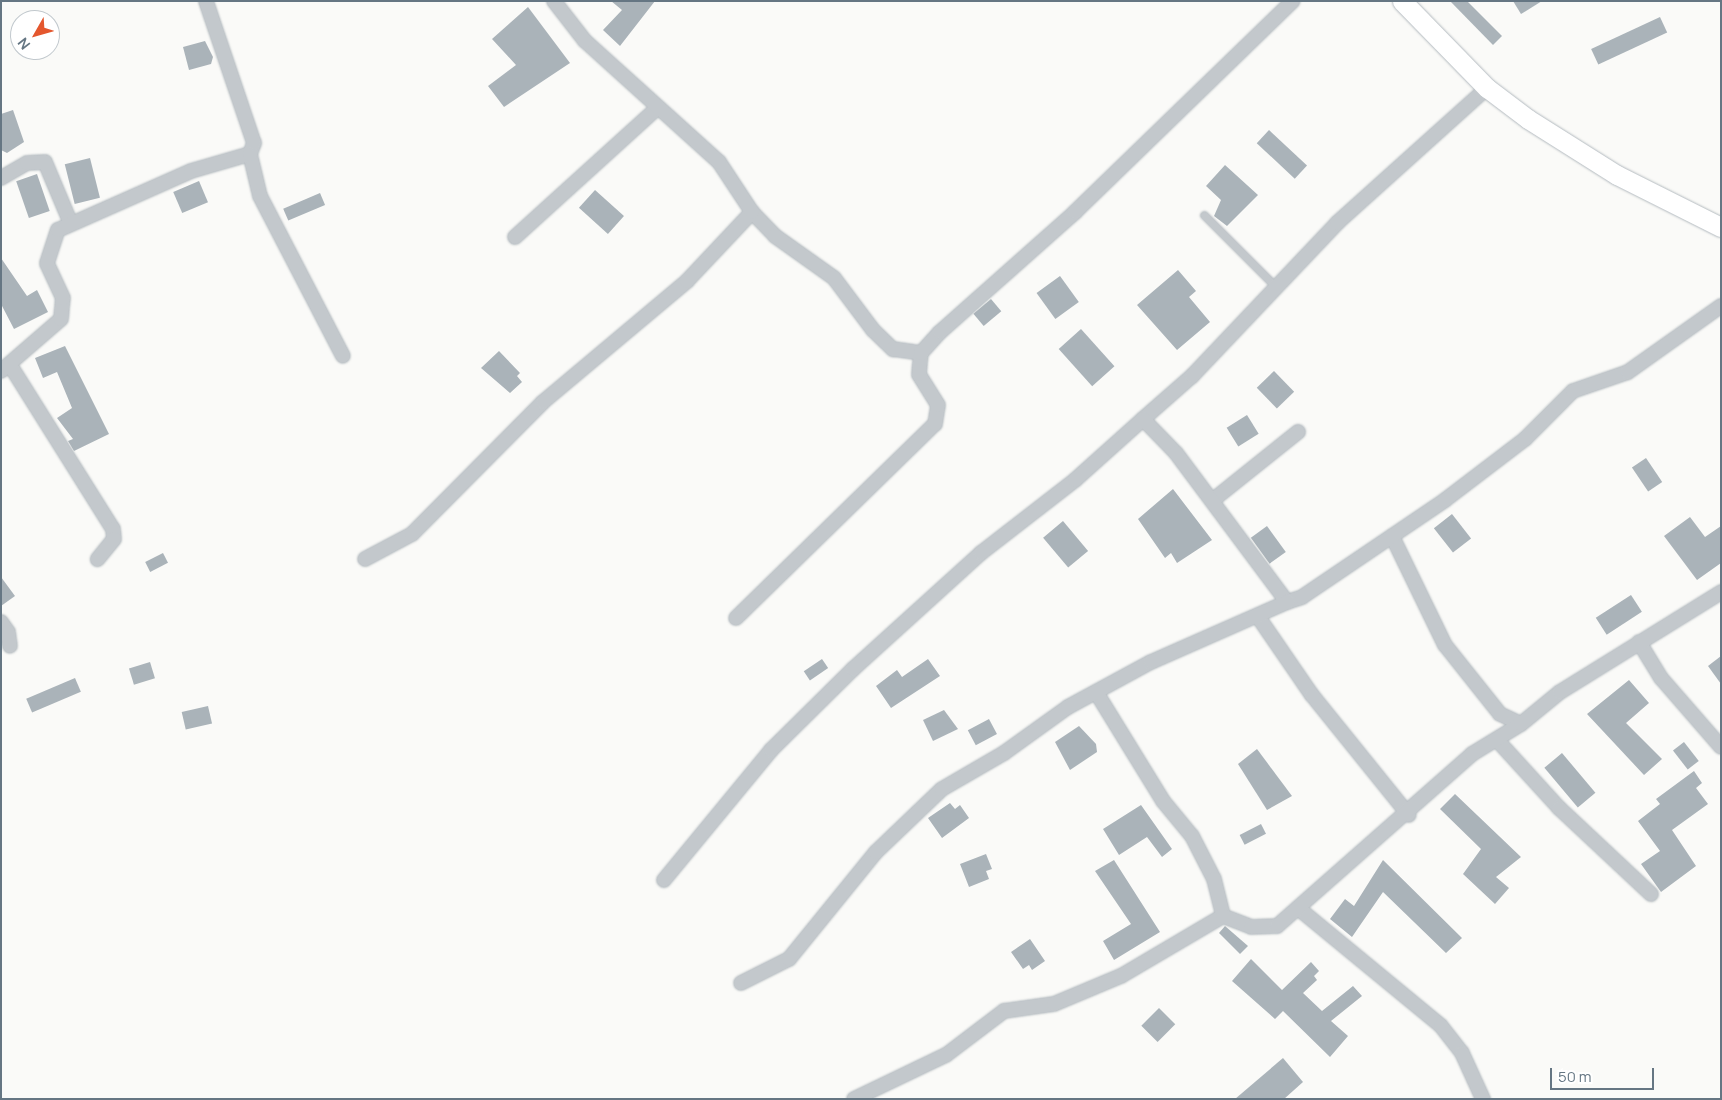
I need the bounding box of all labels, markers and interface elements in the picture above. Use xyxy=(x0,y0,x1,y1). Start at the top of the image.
north arrow xyxy=(10,10,60,60)
text: N xyxy=(13,34,34,54)
scale bar xyxy=(1552,1058,1656,1090)
text: 50 m xyxy=(1558,1066,1592,1087)

